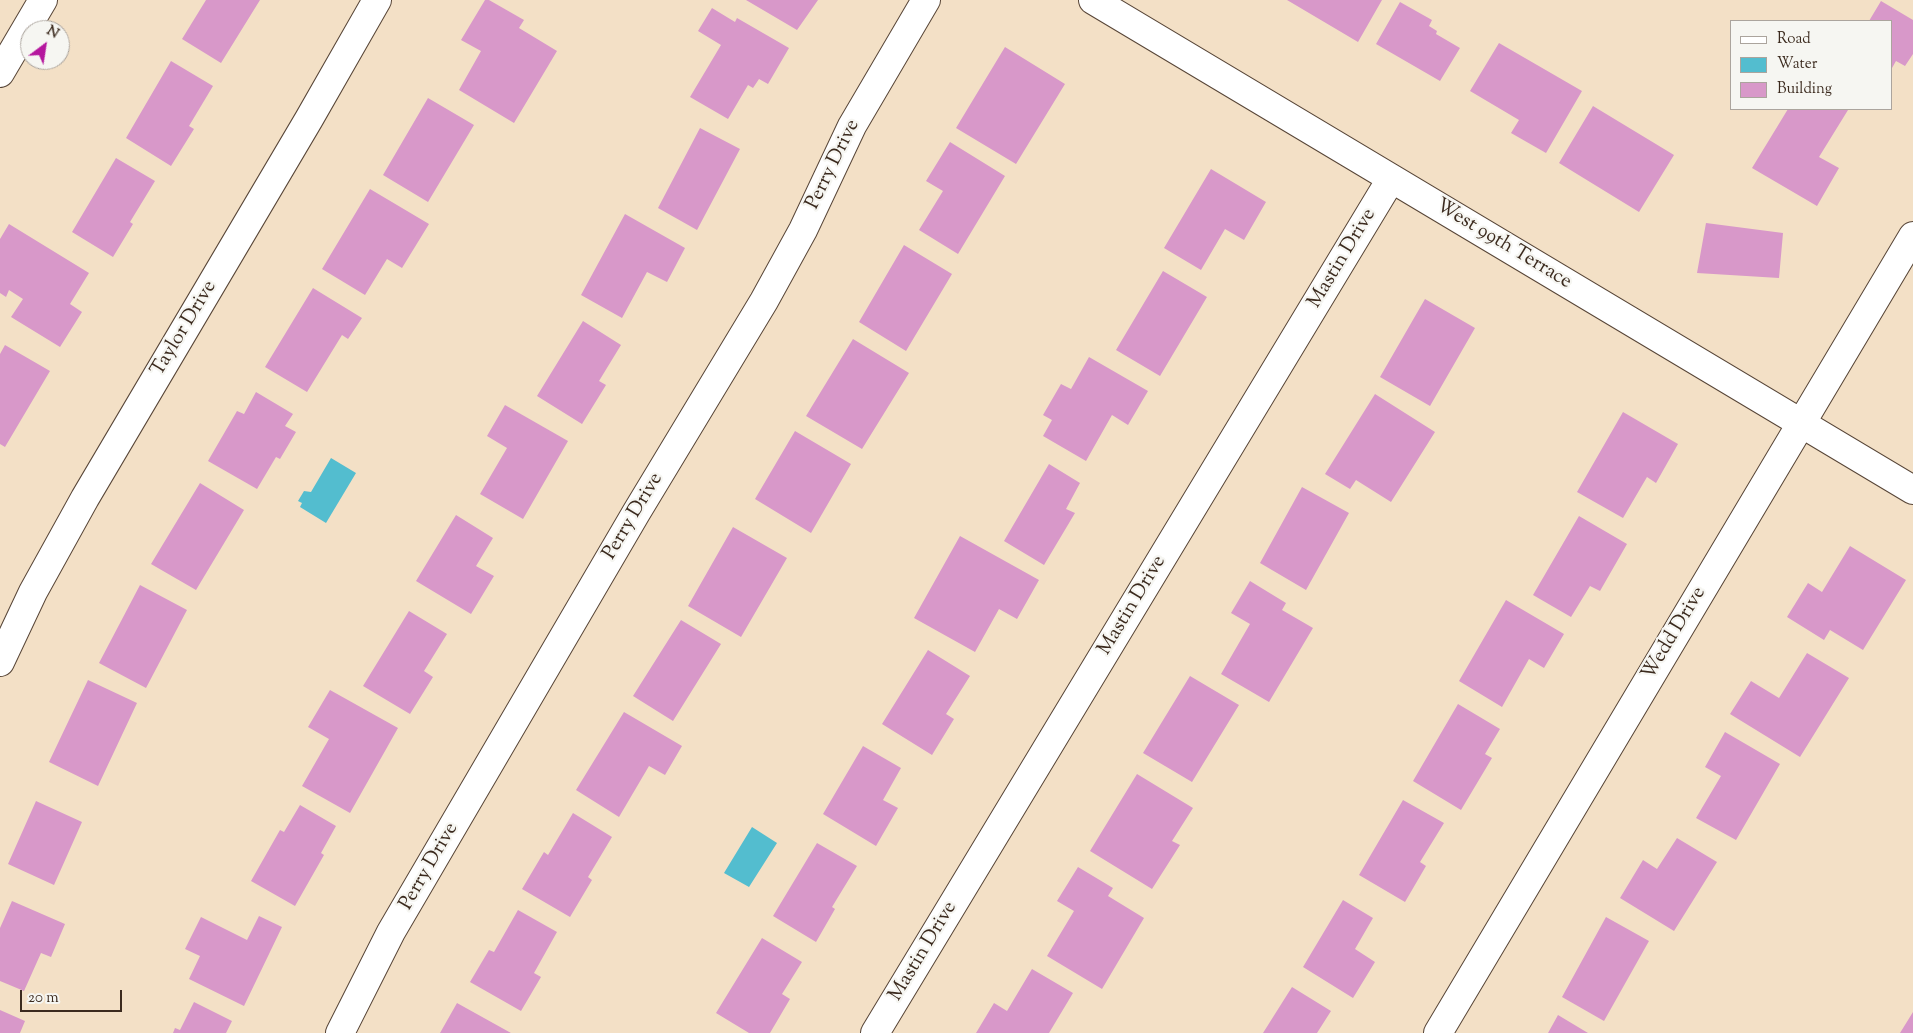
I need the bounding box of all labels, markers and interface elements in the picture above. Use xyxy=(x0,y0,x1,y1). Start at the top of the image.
north arrow xyxy=(20,20,70,70)
legend xyxy=(1730,20,1893,110)
text: N xyxy=(42,22,62,44)
text: Road xyxy=(1777,29,1811,50)
text: Water xyxy=(1777,54,1817,75)
text: Building xyxy=(1777,79,1832,100)
street label: Perry Drive xyxy=(802,116,866,214)
street label: West 99th Terrace xyxy=(1431,195,1575,295)
street label: Mastin Drive xyxy=(1304,205,1382,313)
street label: Taylor Drive xyxy=(147,277,223,381)
street label: Perry Drive xyxy=(599,469,669,565)
street label: Mastin Drive xyxy=(1094,552,1172,660)
street label: Wedd Drive xyxy=(1638,583,1712,685)
street label: Perry Drive xyxy=(395,819,465,915)
street label: Mastin Drive xyxy=(885,898,963,1006)
scale bar xyxy=(22,980,125,1012)
text: 20 m xyxy=(28,988,59,1009)

